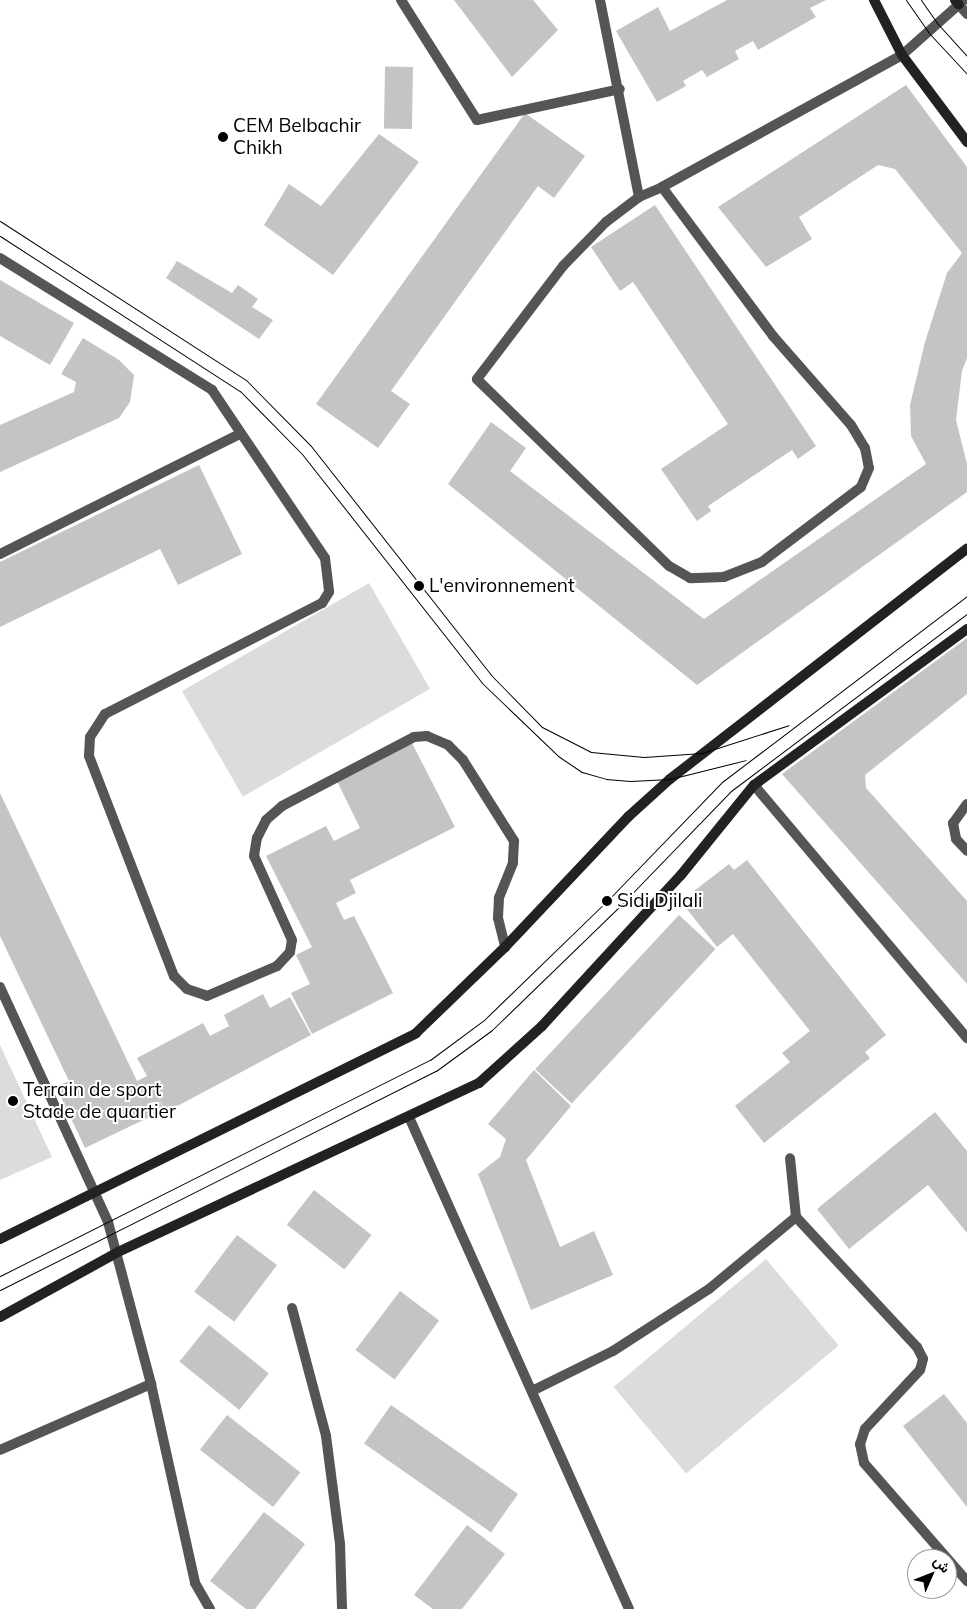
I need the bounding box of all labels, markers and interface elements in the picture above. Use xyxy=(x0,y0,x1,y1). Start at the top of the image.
place label: CEM Belbachir Chikh xyxy=(233,115,361,159)
marker: CEM Belbachir Chikh xyxy=(217,131,229,143)
place label: L'environnement xyxy=(429,575,575,597)
marker: L'environnement xyxy=(413,580,425,592)
place label: Sidi Djilali xyxy=(617,890,702,912)
marker: Sidi Djilali xyxy=(601,895,613,907)
place label: Terrain de sport Stade de quartier xyxy=(23,1079,176,1123)
marker: Terrain de sport Stade de quartier xyxy=(7,1095,19,1107)
north arrow xyxy=(907,1549,957,1599)
text: ش xyxy=(930,1552,954,1577)

